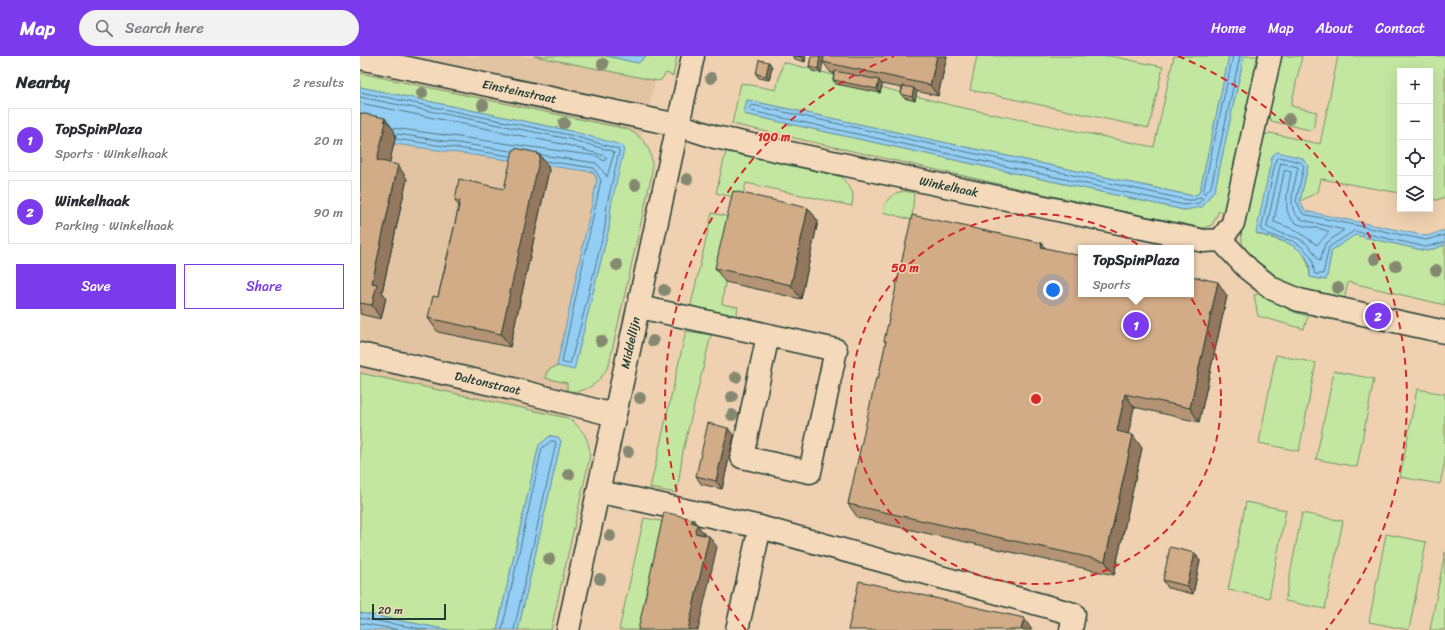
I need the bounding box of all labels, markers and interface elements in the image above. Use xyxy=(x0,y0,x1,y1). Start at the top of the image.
search box xyxy=(79,10,359,46)
text: Map xyxy=(20,12,55,45)
text: Search here xyxy=(125,15,204,41)
text: Home xyxy=(1211,16,1246,41)
text: Map xyxy=(1268,16,1294,41)
text: About xyxy=(1316,16,1353,41)
text: Contact xyxy=(1375,16,1425,41)
icon: search xyxy=(93,17,115,39)
text: Nearby xyxy=(16,67,70,97)
map controls xyxy=(1397,68,1433,212)
button: + xyxy=(1397,68,1433,104)
text: 2 results xyxy=(293,71,344,94)
street label: Einsteinstraat xyxy=(480,73,559,110)
button: − xyxy=(1397,104,1433,140)
text: TopSpinPlaza xyxy=(55,116,142,142)
text: 100 m xyxy=(758,126,791,148)
text: 1 xyxy=(27,129,33,152)
text: 20 m xyxy=(314,129,343,152)
button: locate xyxy=(1397,140,1433,176)
text: Sports · Winkelhaak xyxy=(55,142,168,165)
street label: Winkelhaak xyxy=(917,170,981,204)
button: layers xyxy=(1397,176,1433,212)
text: Winkelhaak xyxy=(55,188,130,214)
text: 2 xyxy=(26,201,34,224)
text: 90 m xyxy=(313,201,343,224)
text: Parking · Winkelhaak xyxy=(55,214,174,237)
popup xyxy=(1078,245,1194,297)
text: TopSpinPlaza xyxy=(1092,247,1180,273)
text: 50 m xyxy=(891,257,919,279)
button: Save xyxy=(16,264,176,309)
button: Share xyxy=(184,264,344,309)
text: Sports xyxy=(1092,273,1131,296)
your location xyxy=(1043,280,1063,300)
pin: 2 xyxy=(1365,301,1391,331)
pin: 1 xyxy=(1123,310,1149,340)
street label: Middellijn xyxy=(614,314,647,371)
street label: Daltonstraat xyxy=(452,365,523,402)
centre of rings xyxy=(1029,392,1043,406)
text: 20 m xyxy=(378,601,403,620)
scale bar xyxy=(372,602,446,621)

